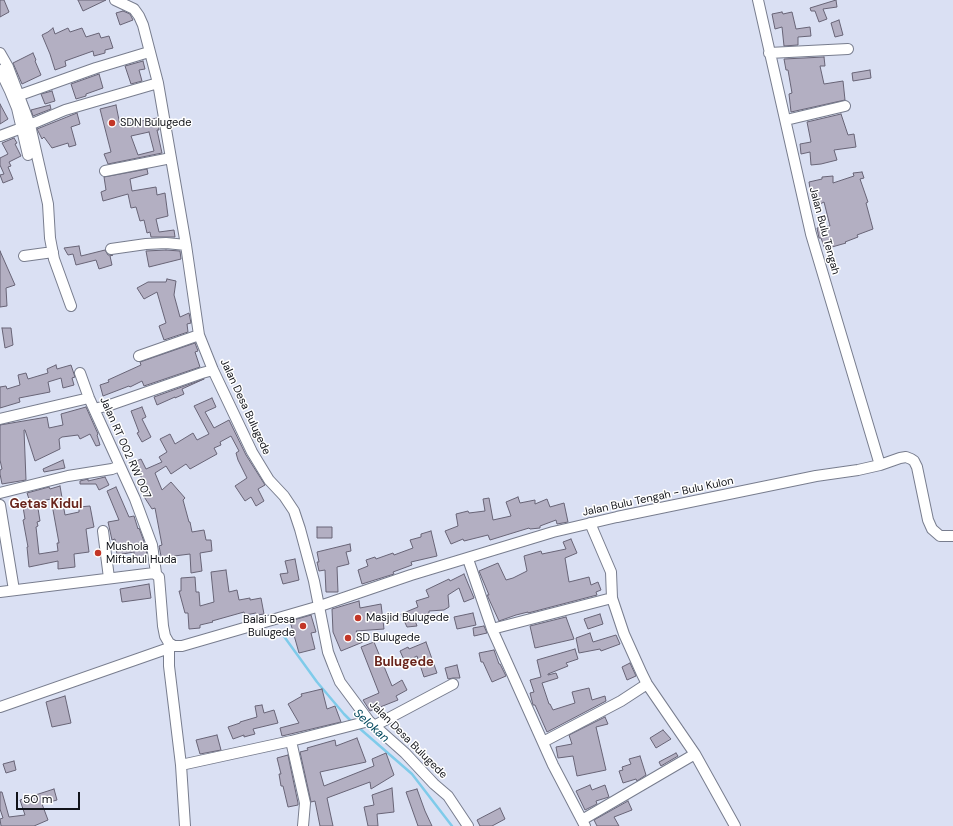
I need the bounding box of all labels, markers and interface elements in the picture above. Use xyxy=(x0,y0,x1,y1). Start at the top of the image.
place label: SDN Bulugede xyxy=(120,116,191,130)
marker: SDN Bulugede xyxy=(107,118,117,128)
street label: Jalan Bulu Tengah xyxy=(806,186,842,276)
street label: Jalan Desa Bulugede xyxy=(217,357,273,457)
street label: Jalan RT 002 RW 007 xyxy=(97,395,153,501)
street label: Jalan Bulu Tengah - Bulu Kulon xyxy=(581,475,735,519)
district label: Getas Kidul xyxy=(9,497,83,513)
place label: Mushola Miftahul Huda xyxy=(106,540,177,566)
marker: Mushola Miftahul Huda xyxy=(93,548,103,558)
place label: Masjid Bulugede xyxy=(366,611,449,625)
place label: Balai Desa Bulugede xyxy=(243,613,295,639)
marker: Masjid Bulugede xyxy=(353,613,363,623)
marker: Balai Desa Bulugede xyxy=(298,621,308,631)
place label: SD Bulugede xyxy=(356,631,420,645)
marker: SD Bulugede xyxy=(343,633,353,643)
district label: Bulugede xyxy=(374,655,434,671)
street label: Jalan Desa Bulugede xyxy=(366,698,450,782)
water label: Selokan xyxy=(350,706,392,746)
scale bar xyxy=(18,784,82,810)
text: 50 m xyxy=(23,791,52,807)

